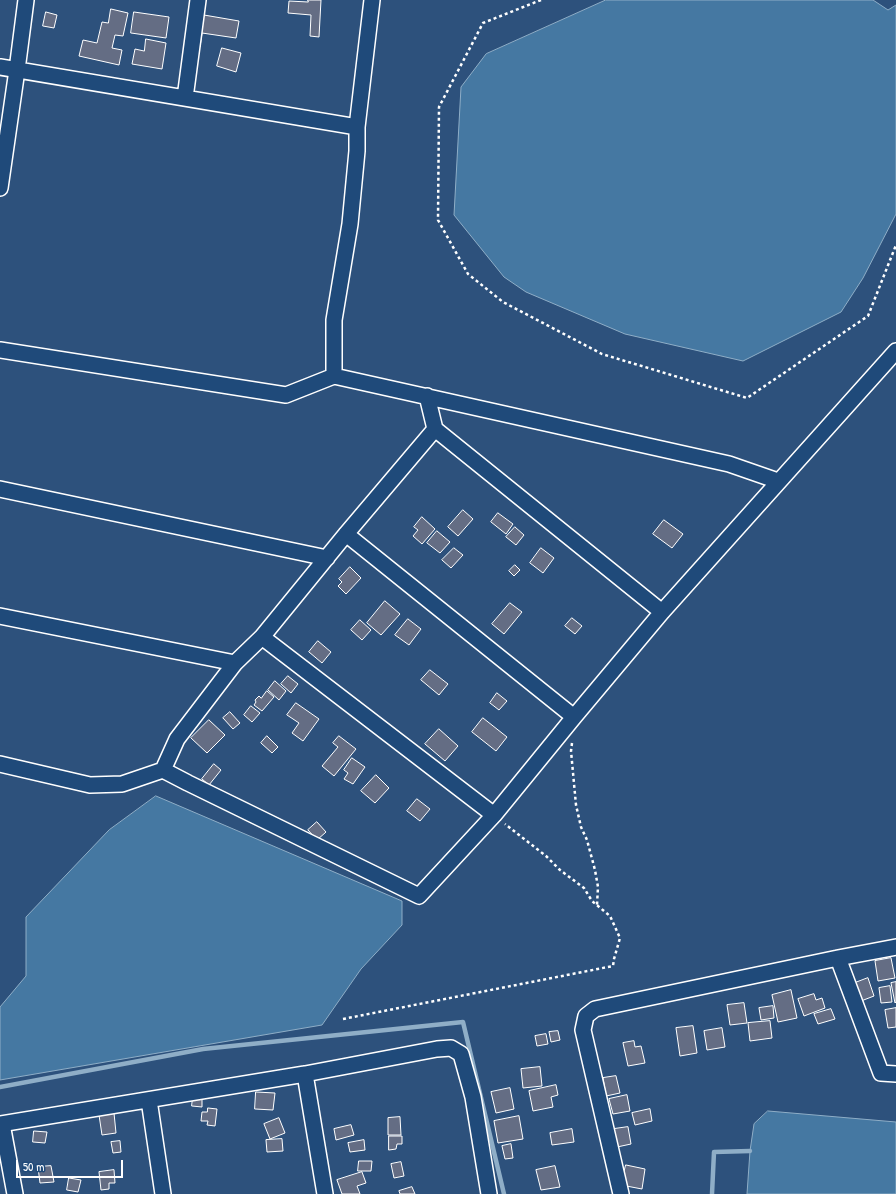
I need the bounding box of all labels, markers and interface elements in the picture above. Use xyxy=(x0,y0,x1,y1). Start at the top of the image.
scale bar xyxy=(18,1152,125,1178)
text: 50 m xyxy=(23,1158,44,1175)

